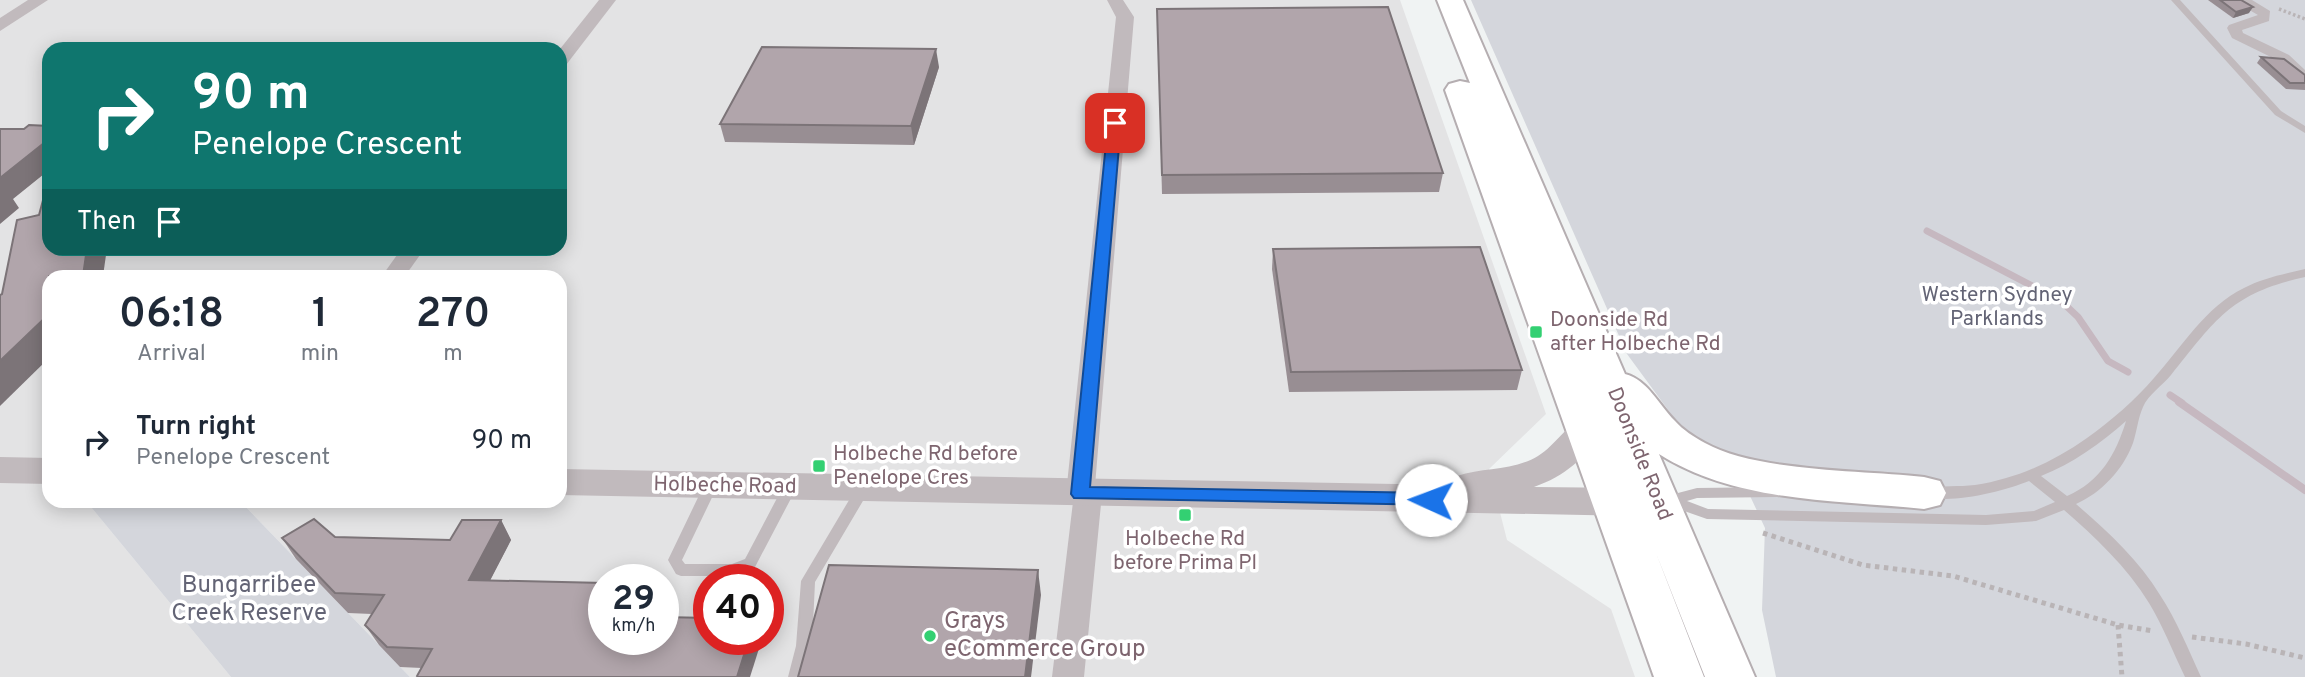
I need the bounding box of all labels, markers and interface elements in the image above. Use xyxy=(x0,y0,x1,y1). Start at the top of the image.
text: 90 m xyxy=(192,65,310,127)
icon: right xyxy=(77,70,168,161)
pin xyxy=(1085,93,1145,153)
icon: arrive xyxy=(1096,104,1134,142)
text: Penelope Crescent xyxy=(192,126,462,166)
icon: arrive xyxy=(150,203,188,241)
text: Then xyxy=(77,206,136,239)
park label: Western Sydney Parklands xyxy=(1921,282,2073,333)
text: 06:18 xyxy=(119,289,224,342)
text: 1 xyxy=(312,289,328,342)
text: 270 xyxy=(416,289,490,342)
place label: Doonside Rd after Holbeche Rd xyxy=(1550,307,1720,358)
marker: Doonside Rd after Holbeche Rd xyxy=(1528,324,1544,340)
text: Arrival xyxy=(137,340,206,369)
text: min xyxy=(301,340,339,369)
text: m xyxy=(443,340,463,369)
street label: Doonside Road xyxy=(1600,383,1678,525)
text: Turn right xyxy=(136,411,256,444)
icon: right xyxy=(77,423,115,461)
text: 90 m xyxy=(472,425,532,458)
place label: Holbeche Rd before Penelope Cres xyxy=(833,441,1018,492)
text: Penelope Crescent xyxy=(136,444,330,473)
marker: Holbeche Rd before Penelope Cres xyxy=(811,458,827,474)
position arrow xyxy=(1394,463,1468,537)
street label: Holbeche Road xyxy=(653,471,797,501)
marker: Holbeche Rd before Prima Pl xyxy=(1177,507,1193,523)
place label: Holbeche Rd before Prima Pl xyxy=(1113,526,1257,577)
speed limit sign: 40 xyxy=(693,564,784,655)
park label: Bungarribee Creek Reserve xyxy=(171,571,327,629)
text: 29 xyxy=(612,578,655,622)
place label: Grays eCommerce Group xyxy=(944,607,1145,665)
text: km/h xyxy=(612,615,655,638)
marker: Grays eCommerce Group xyxy=(922,628,938,644)

